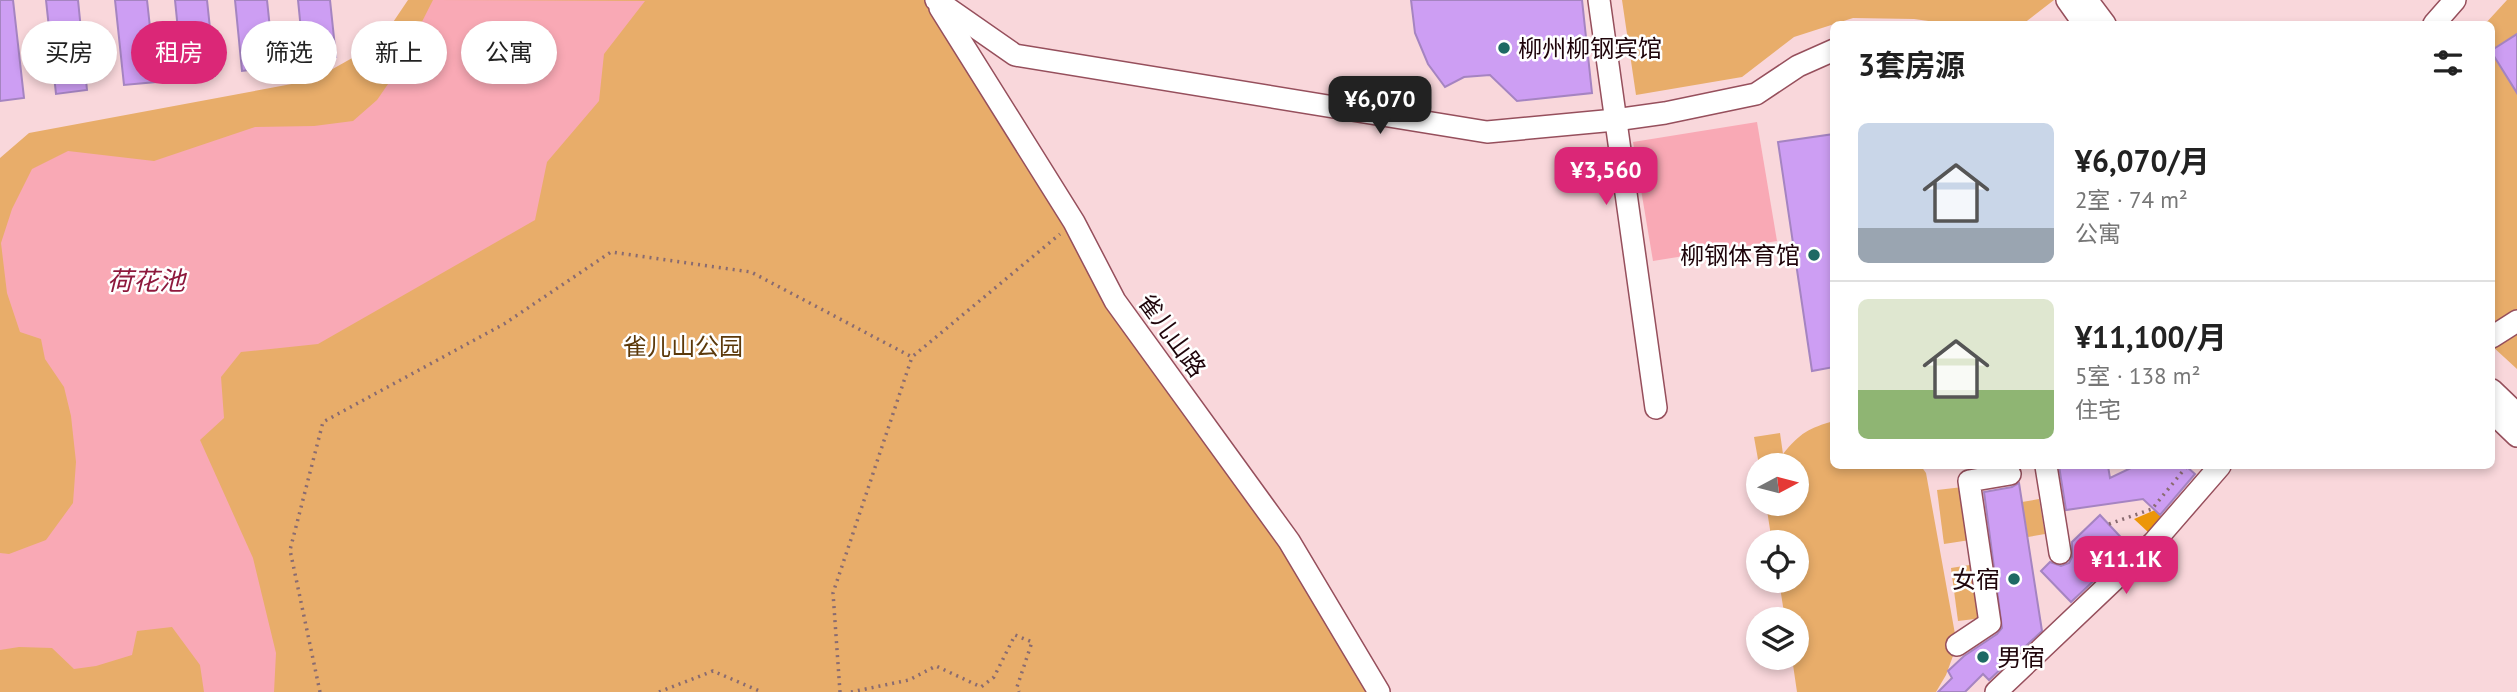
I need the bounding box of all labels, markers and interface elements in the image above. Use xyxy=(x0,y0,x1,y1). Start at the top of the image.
chip: 买房 xyxy=(21,21,117,84)
chip: 租房 xyxy=(131,21,227,84)
chip: 筛选 xyxy=(241,21,337,84)
chip: 新上 xyxy=(351,21,447,84)
chip: 公寓 xyxy=(461,21,557,84)
place label: 柳州柳钢宾馆 xyxy=(1518,33,1662,64)
marker: 柳州柳钢宾馆 xyxy=(1496,40,1512,56)
icon: filters xyxy=(2429,44,2467,82)
text: 3套房源 xyxy=(1858,45,1965,84)
pin: ¥6,070 xyxy=(1323,76,1437,136)
text: ¥6,070 xyxy=(1344,84,1416,113)
text: ¥6,070/月 xyxy=(2075,141,2210,180)
pin: ¥3,560 xyxy=(1549,148,1663,207)
icon: home xyxy=(1914,151,1998,235)
text: ¥3,560 xyxy=(1570,155,1642,184)
text: 2室 · 74 m² xyxy=(2075,185,2188,214)
text: 公寓 xyxy=(2075,219,2121,248)
place label: 柳钢体育馆 xyxy=(1680,240,1800,271)
marker: 柳钢体育馆 xyxy=(1806,247,1822,263)
water label: 荷花池 xyxy=(107,264,188,297)
street label: 雀儿山路 xyxy=(1131,287,1213,383)
text: ¥11,100/月 xyxy=(2075,317,2227,356)
icon: home xyxy=(1914,327,1998,411)
park label: 雀儿山公园 xyxy=(623,331,743,362)
text: 5室 · 138 m² xyxy=(2075,361,2200,390)
text: 住宅 xyxy=(2075,395,2121,424)
north arrow xyxy=(1746,453,1810,516)
map controls xyxy=(1746,453,1809,670)
button: locate xyxy=(1746,530,1809,593)
pin: ¥11.1K xyxy=(2069,536,2183,596)
text: ¥11.1K xyxy=(2090,544,2162,573)
place label: 女宿 xyxy=(1952,564,2000,595)
marker: 女宿 xyxy=(2006,571,2022,587)
button: layers xyxy=(1746,607,1809,670)
place label: 男宿 xyxy=(1997,642,2045,673)
marker: 男宿 xyxy=(1975,649,1991,665)

